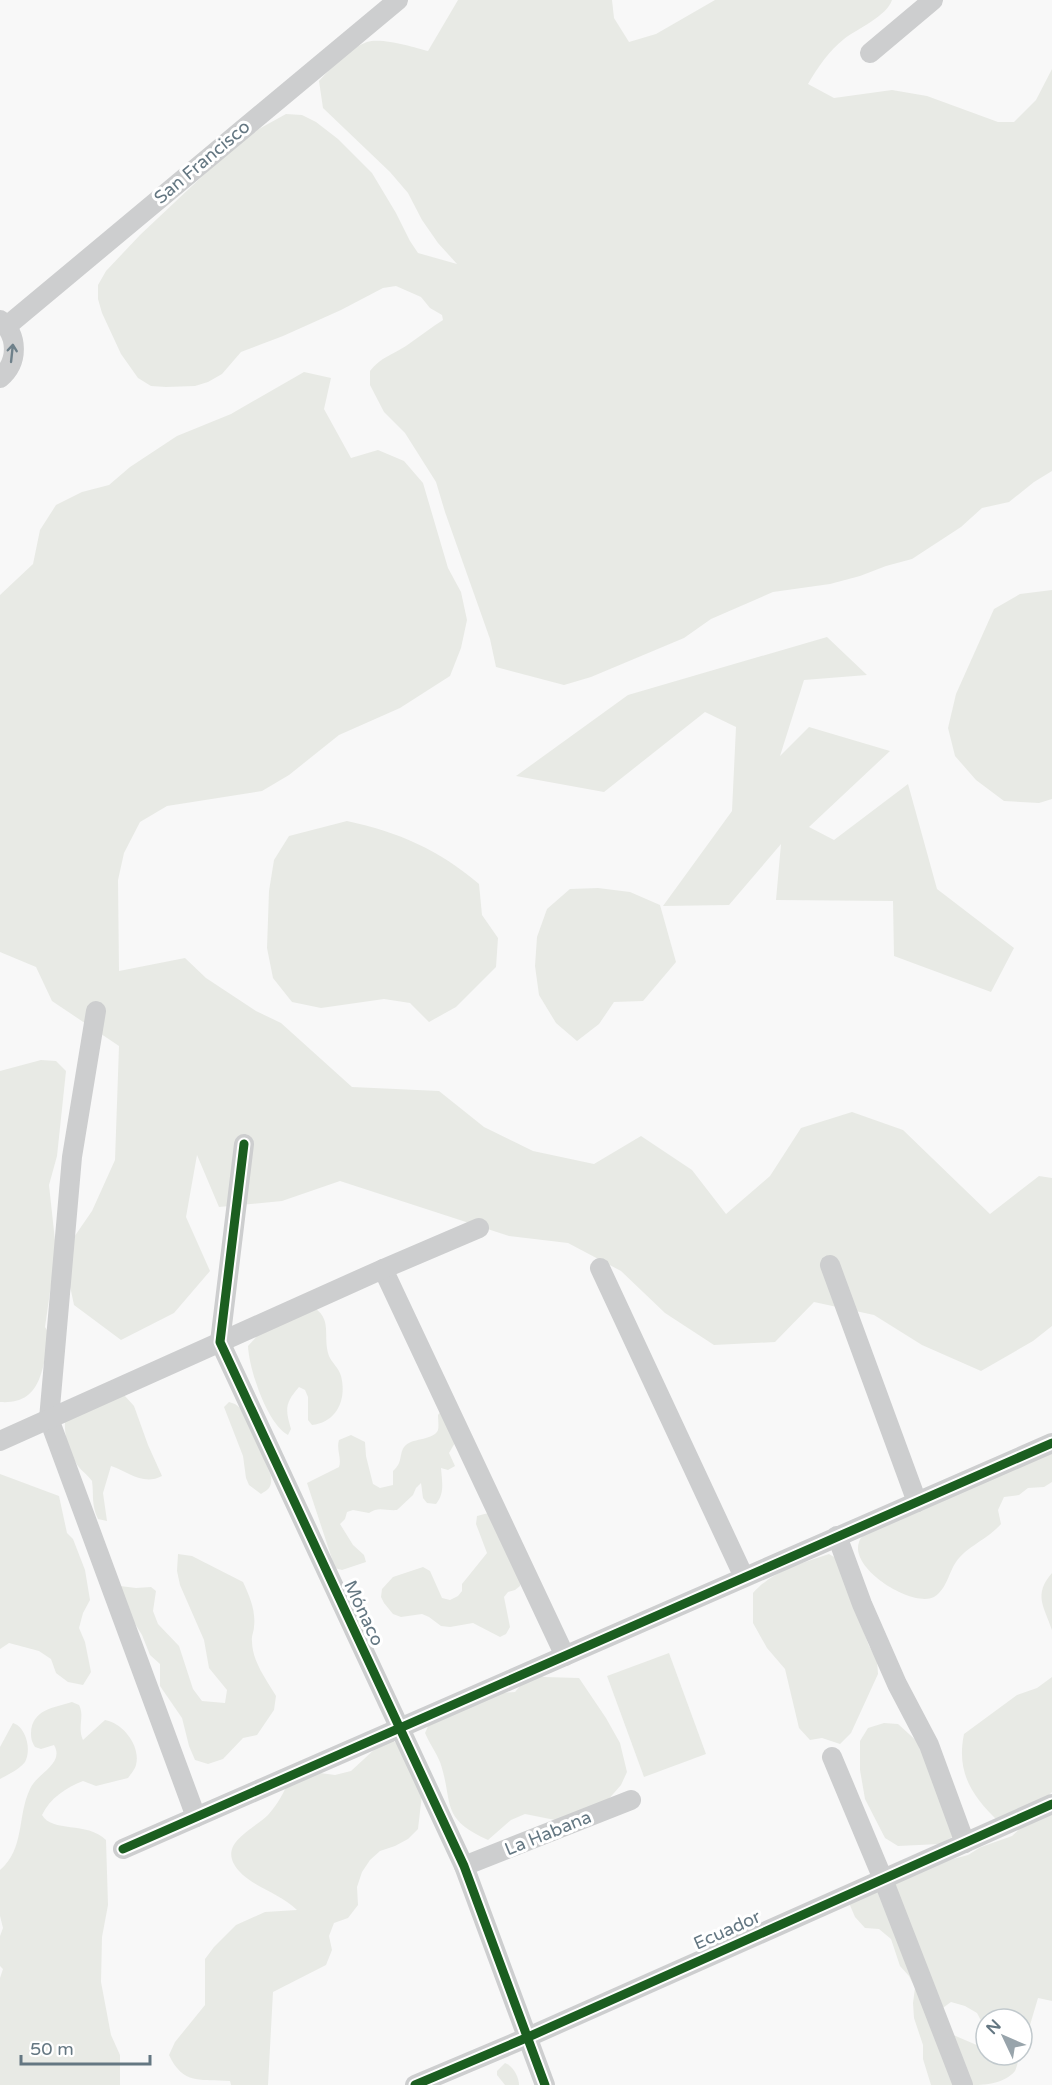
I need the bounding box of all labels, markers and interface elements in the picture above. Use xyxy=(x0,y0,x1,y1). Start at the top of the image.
street label: San Francisco xyxy=(150,115,254,209)
one-way arrow xyxy=(7,344,18,363)
street label: Mónaco xyxy=(339,1577,389,1649)
street label: La Habana xyxy=(501,1806,595,1860)
street label: Ecuador xyxy=(690,1905,764,1955)
north arrow xyxy=(974,2007,1034,2067)
text: N xyxy=(982,2016,1006,2039)
scale bar xyxy=(21,2028,150,2066)
text: 50 m xyxy=(30,2038,74,2060)

